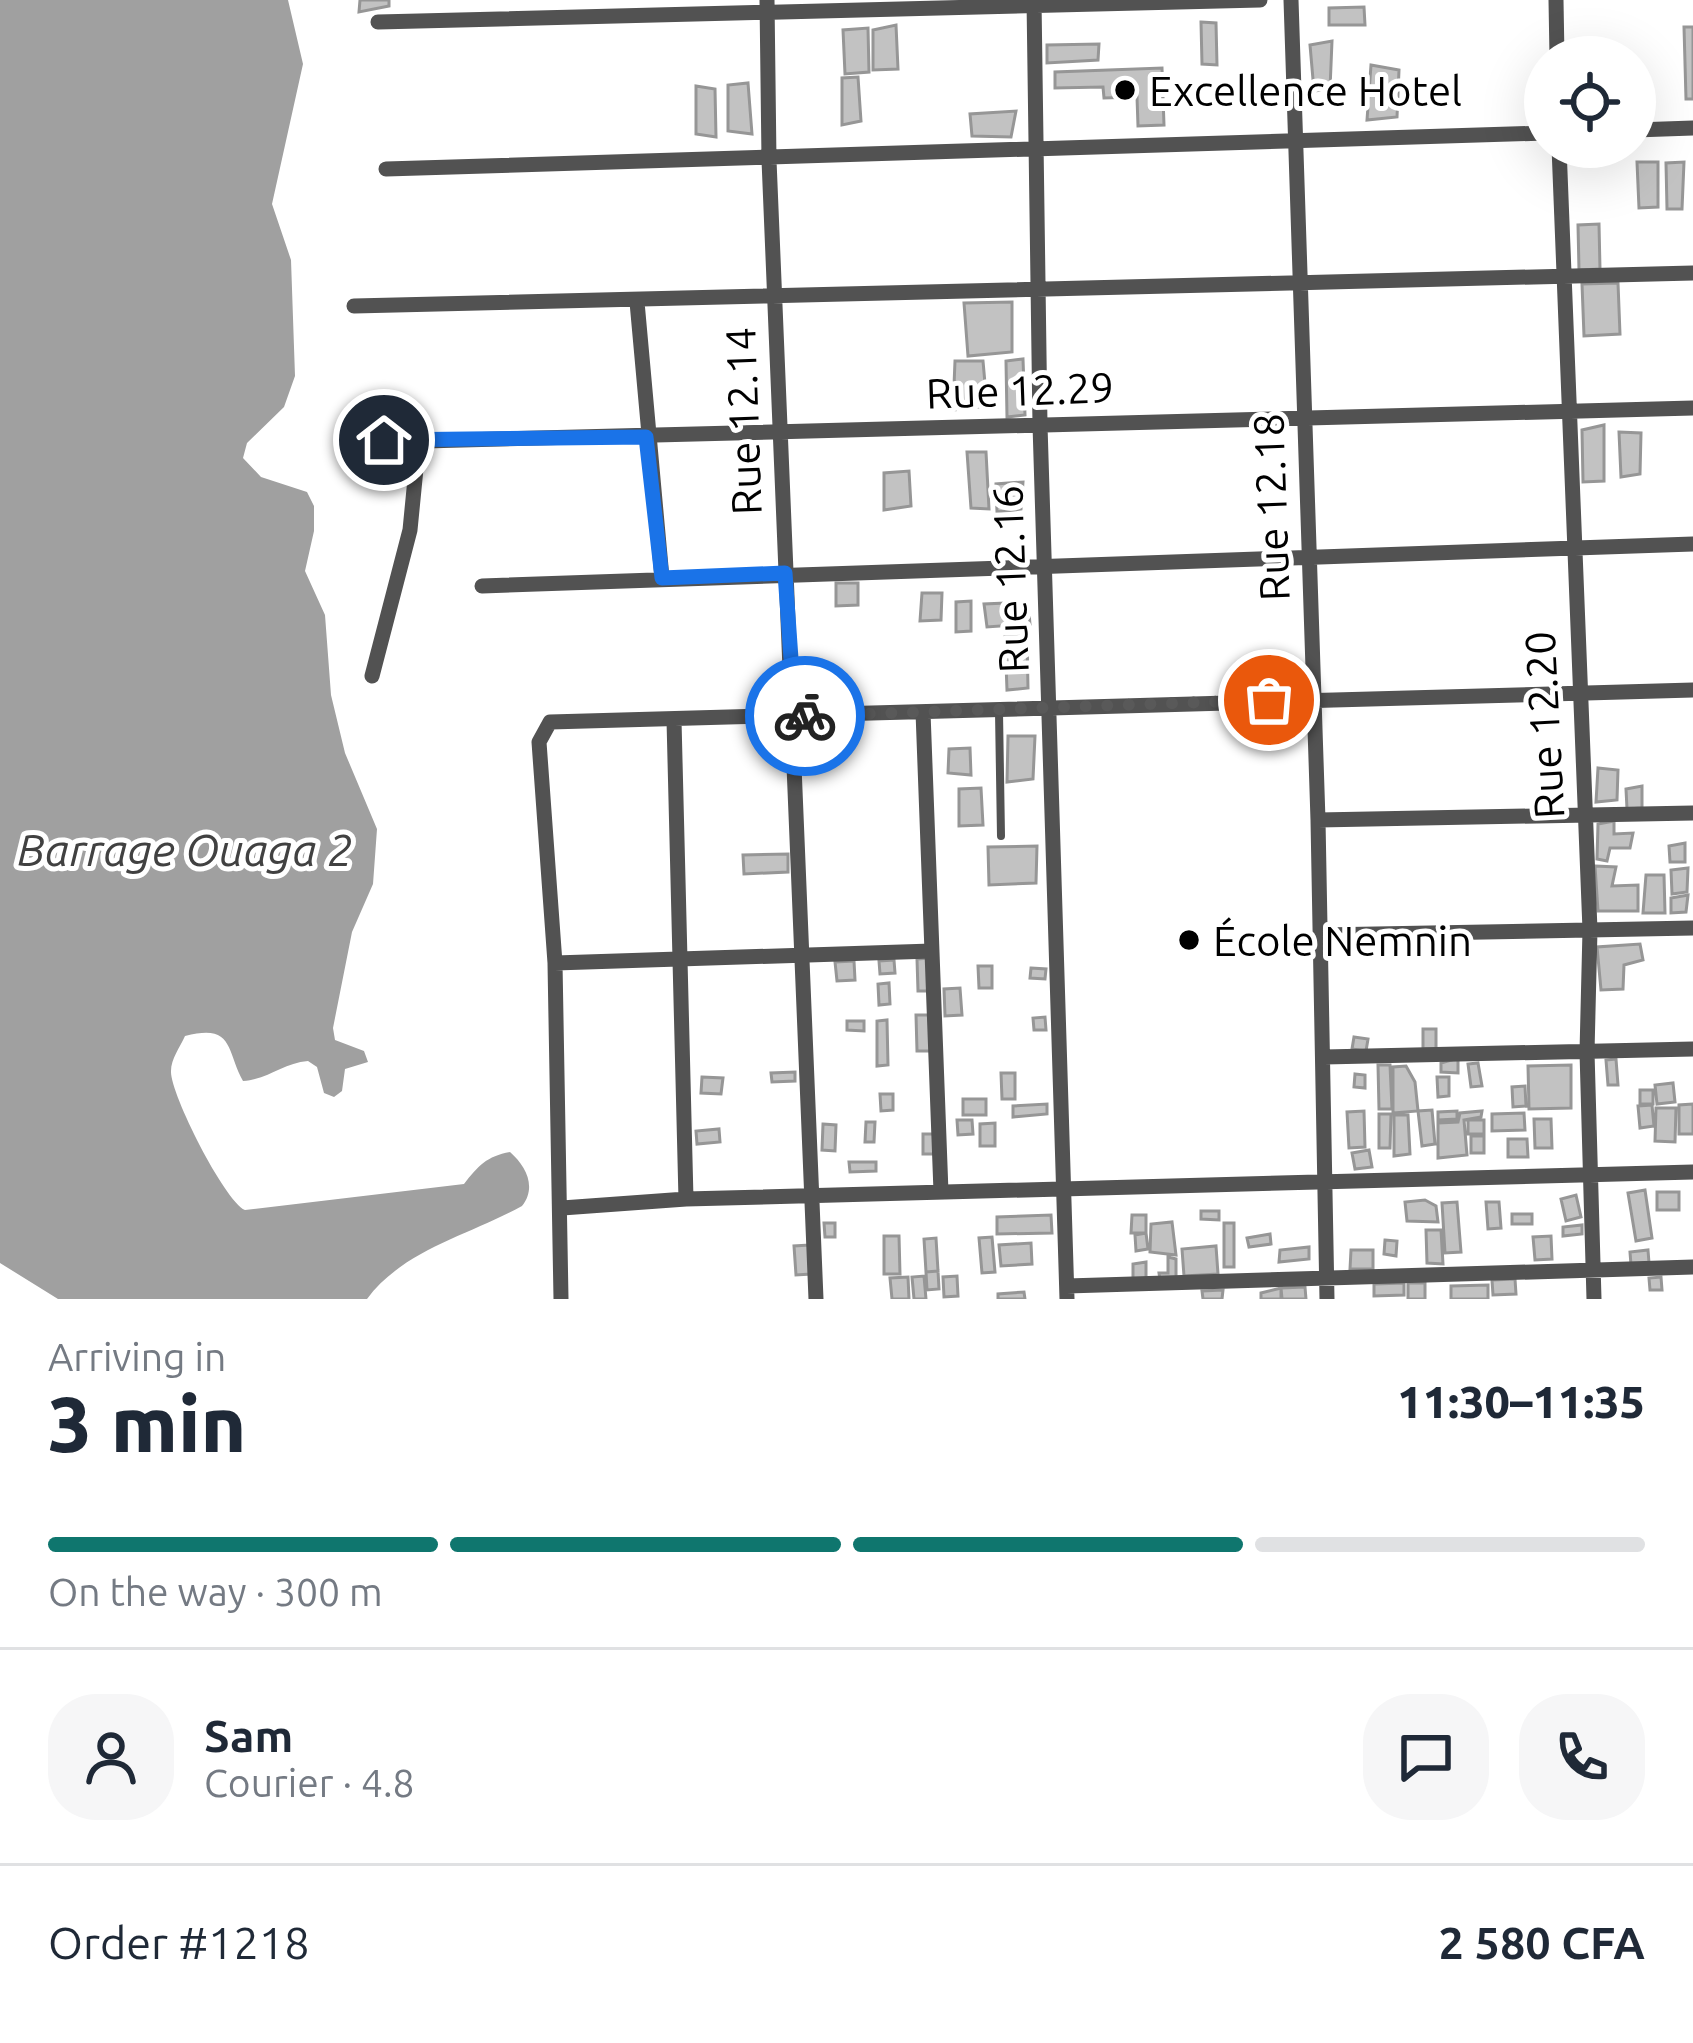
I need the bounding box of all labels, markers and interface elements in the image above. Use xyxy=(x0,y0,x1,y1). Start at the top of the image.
map controls xyxy=(1524,36,1656,168)
button: locate xyxy=(1524,36,1656,168)
place label: Excellence Hotel xyxy=(1149,67,1462,114)
marker: Excellence Hotel xyxy=(1112,77,1138,103)
street label: Rue 12.14 xyxy=(716,326,770,516)
street label: Rue 12.29 xyxy=(925,363,1115,417)
pin xyxy=(333,389,435,491)
icon: home xyxy=(351,407,417,473)
street label: Rue 12.18 xyxy=(1244,412,1298,602)
street label: Rue 12.16 xyxy=(983,484,1037,674)
street label: Rue 12.20 xyxy=(1516,630,1572,820)
pin xyxy=(1218,649,1320,751)
courier xyxy=(745,656,865,776)
icon: bag xyxy=(1236,667,1302,733)
icon: bike xyxy=(772,683,838,749)
water label: Barrage Ouaga 2 xyxy=(17,824,353,875)
place label: École Nemnin xyxy=(1213,917,1472,964)
marker: École Nemnin xyxy=(1176,927,1202,953)
text: Arriving in xyxy=(48,1335,226,1378)
text: 11:30–11:35 xyxy=(1397,1376,1645,1427)
text: 3 min xyxy=(48,1379,246,1467)
text: On the way · 300 m xyxy=(48,1570,383,1613)
button: person xyxy=(48,1694,174,1820)
button: chat xyxy=(1363,1694,1489,1820)
button: phone xyxy=(1519,1694,1645,1820)
text: Sam xyxy=(204,1710,293,1761)
text: Courier · 4.8 xyxy=(204,1761,415,1804)
text: Order #1218 xyxy=(48,1917,310,1968)
text: 2 580 CFA xyxy=(1438,1917,1645,1968)

